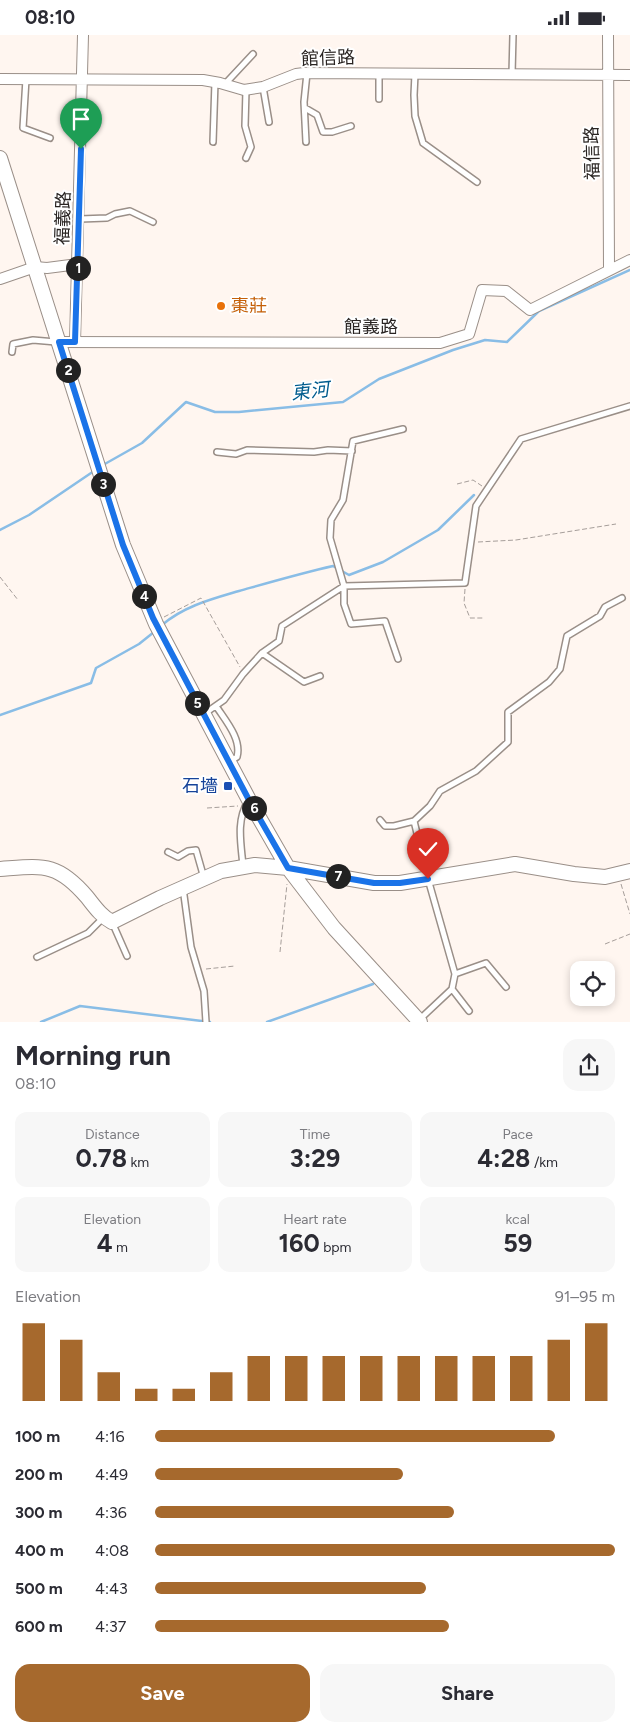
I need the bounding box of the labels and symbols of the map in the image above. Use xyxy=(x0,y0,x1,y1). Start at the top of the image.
street label: 館信路 xyxy=(301,46,355,70)
pin xyxy=(60,98,102,149)
street label: 福信路 xyxy=(581,126,603,180)
street label: 福義路 xyxy=(51,191,75,245)
pin: 1 xyxy=(66,255,90,281)
place label: 棗莊 xyxy=(231,295,267,317)
marker: 棗莊 xyxy=(215,300,227,312)
street label: 館義路 xyxy=(344,316,398,338)
pin: 2 xyxy=(56,357,80,383)
water label: 東河 xyxy=(290,377,334,404)
pin: 3 xyxy=(90,471,116,497)
pin: 4 xyxy=(132,583,156,609)
pin: 5 xyxy=(184,691,210,715)
place label: 石墻 xyxy=(182,775,218,797)
marker: 石墻 xyxy=(222,780,234,792)
pin: 6 xyxy=(242,795,266,821)
pin xyxy=(407,828,449,879)
pin: 7 xyxy=(326,863,350,889)

